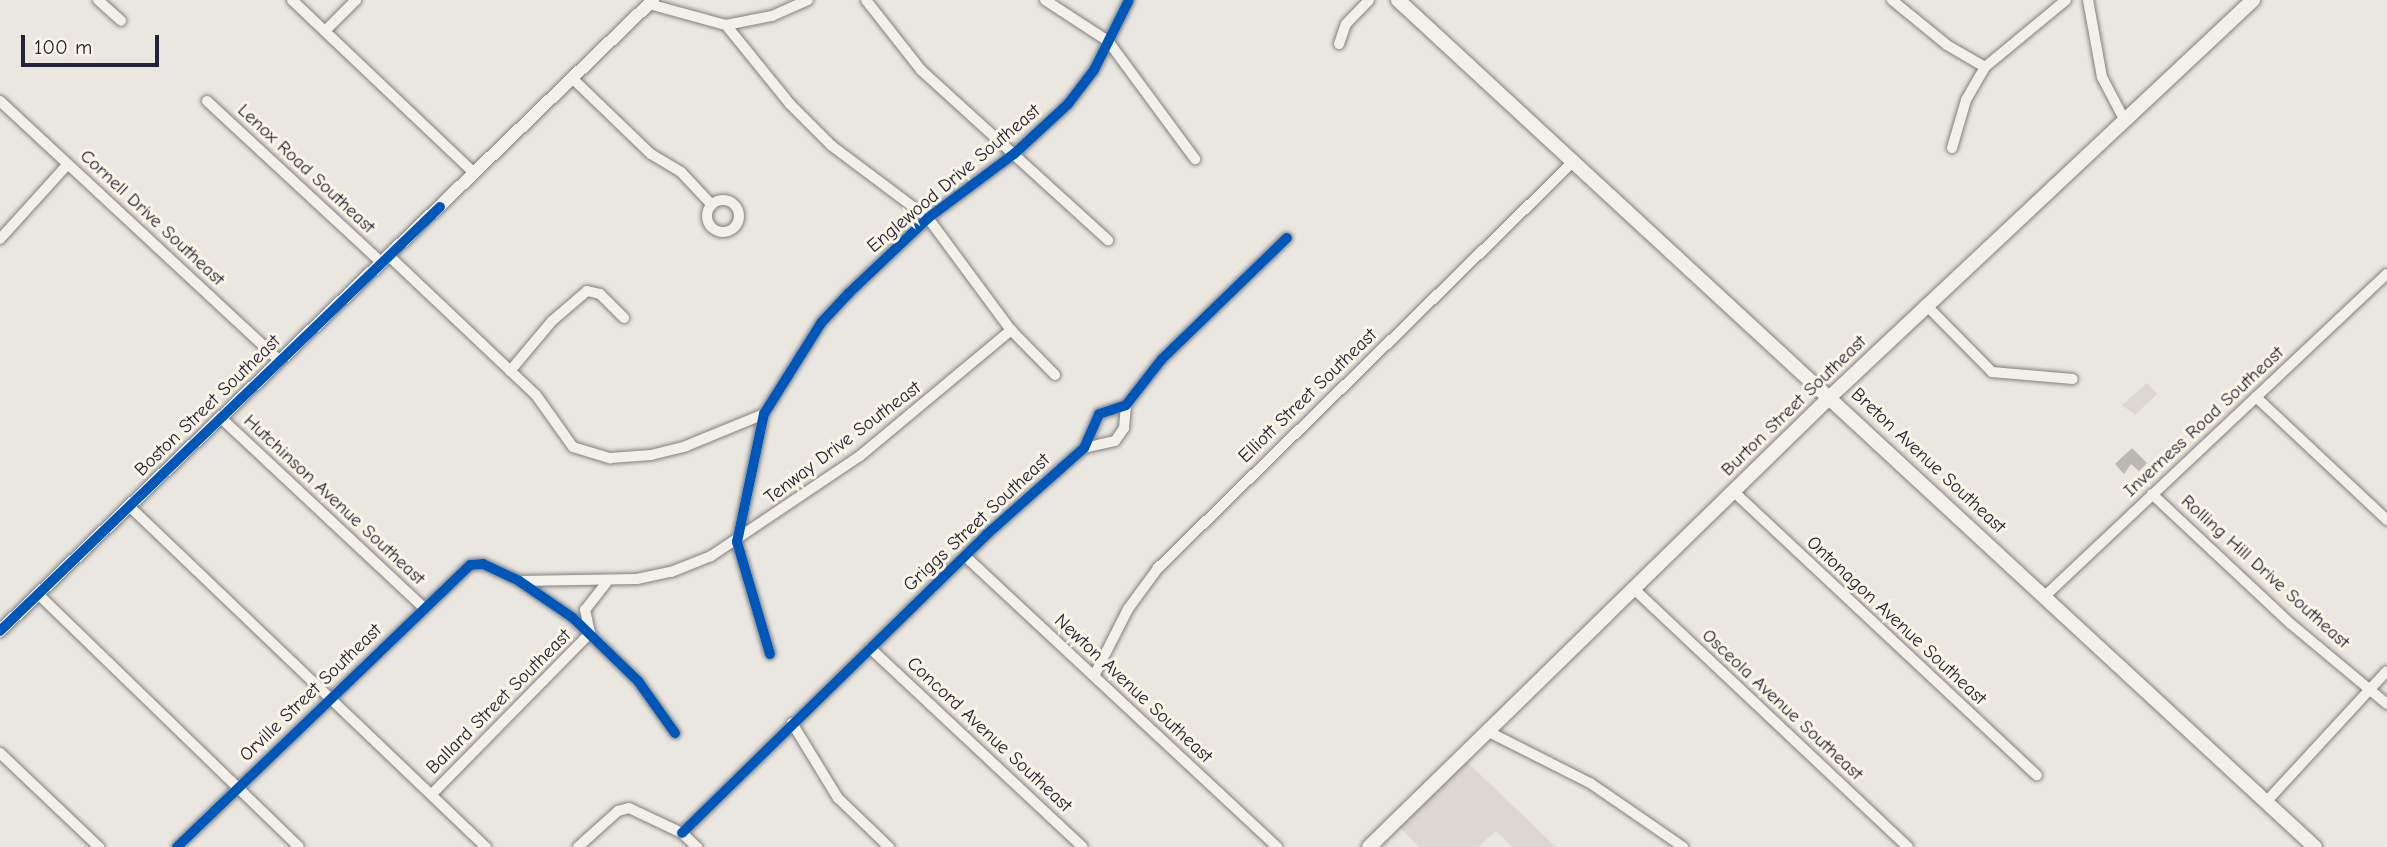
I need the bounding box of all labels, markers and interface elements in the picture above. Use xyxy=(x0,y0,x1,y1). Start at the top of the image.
scale bar xyxy=(24,21,163,65)
text: 100 m xyxy=(34,35,92,59)
street label: Lenox Road Southeast xyxy=(232,99,380,239)
street label: Englewood Drive Southeast xyxy=(863,100,1045,258)
street label: Cornell Drive Southeast xyxy=(75,145,229,291)
street label: Elliott Street Southeast xyxy=(1234,324,1382,468)
street label: Boston Street Southeast xyxy=(130,330,286,482)
street label: Burton Street Southeast xyxy=(1717,331,1871,481)
street label: Inverness Road Southeast xyxy=(2119,342,2289,502)
street label: Tenway Drive Southeast xyxy=(760,377,926,509)
street label: Breton Avenue Southeast xyxy=(1846,383,2010,539)
street label: Hutchinson Avenue Southeast xyxy=(238,410,430,590)
street label: Griggs Street Southeast xyxy=(899,449,1055,597)
street label: Rolling Hill Drive Southeast xyxy=(2176,490,2354,654)
street label: Ontonagon Avenue Southeast xyxy=(1801,532,1991,710)
street label: Newton Avenue Southeast xyxy=(1049,610,1217,768)
street label: Orville Street Southeast xyxy=(235,619,387,767)
street label: Osceola Avenue Southeast xyxy=(1697,624,1867,786)
street label: Ballard Street Southeast xyxy=(422,625,576,779)
street label: Concord Avenue Southeast xyxy=(902,652,1076,818)

